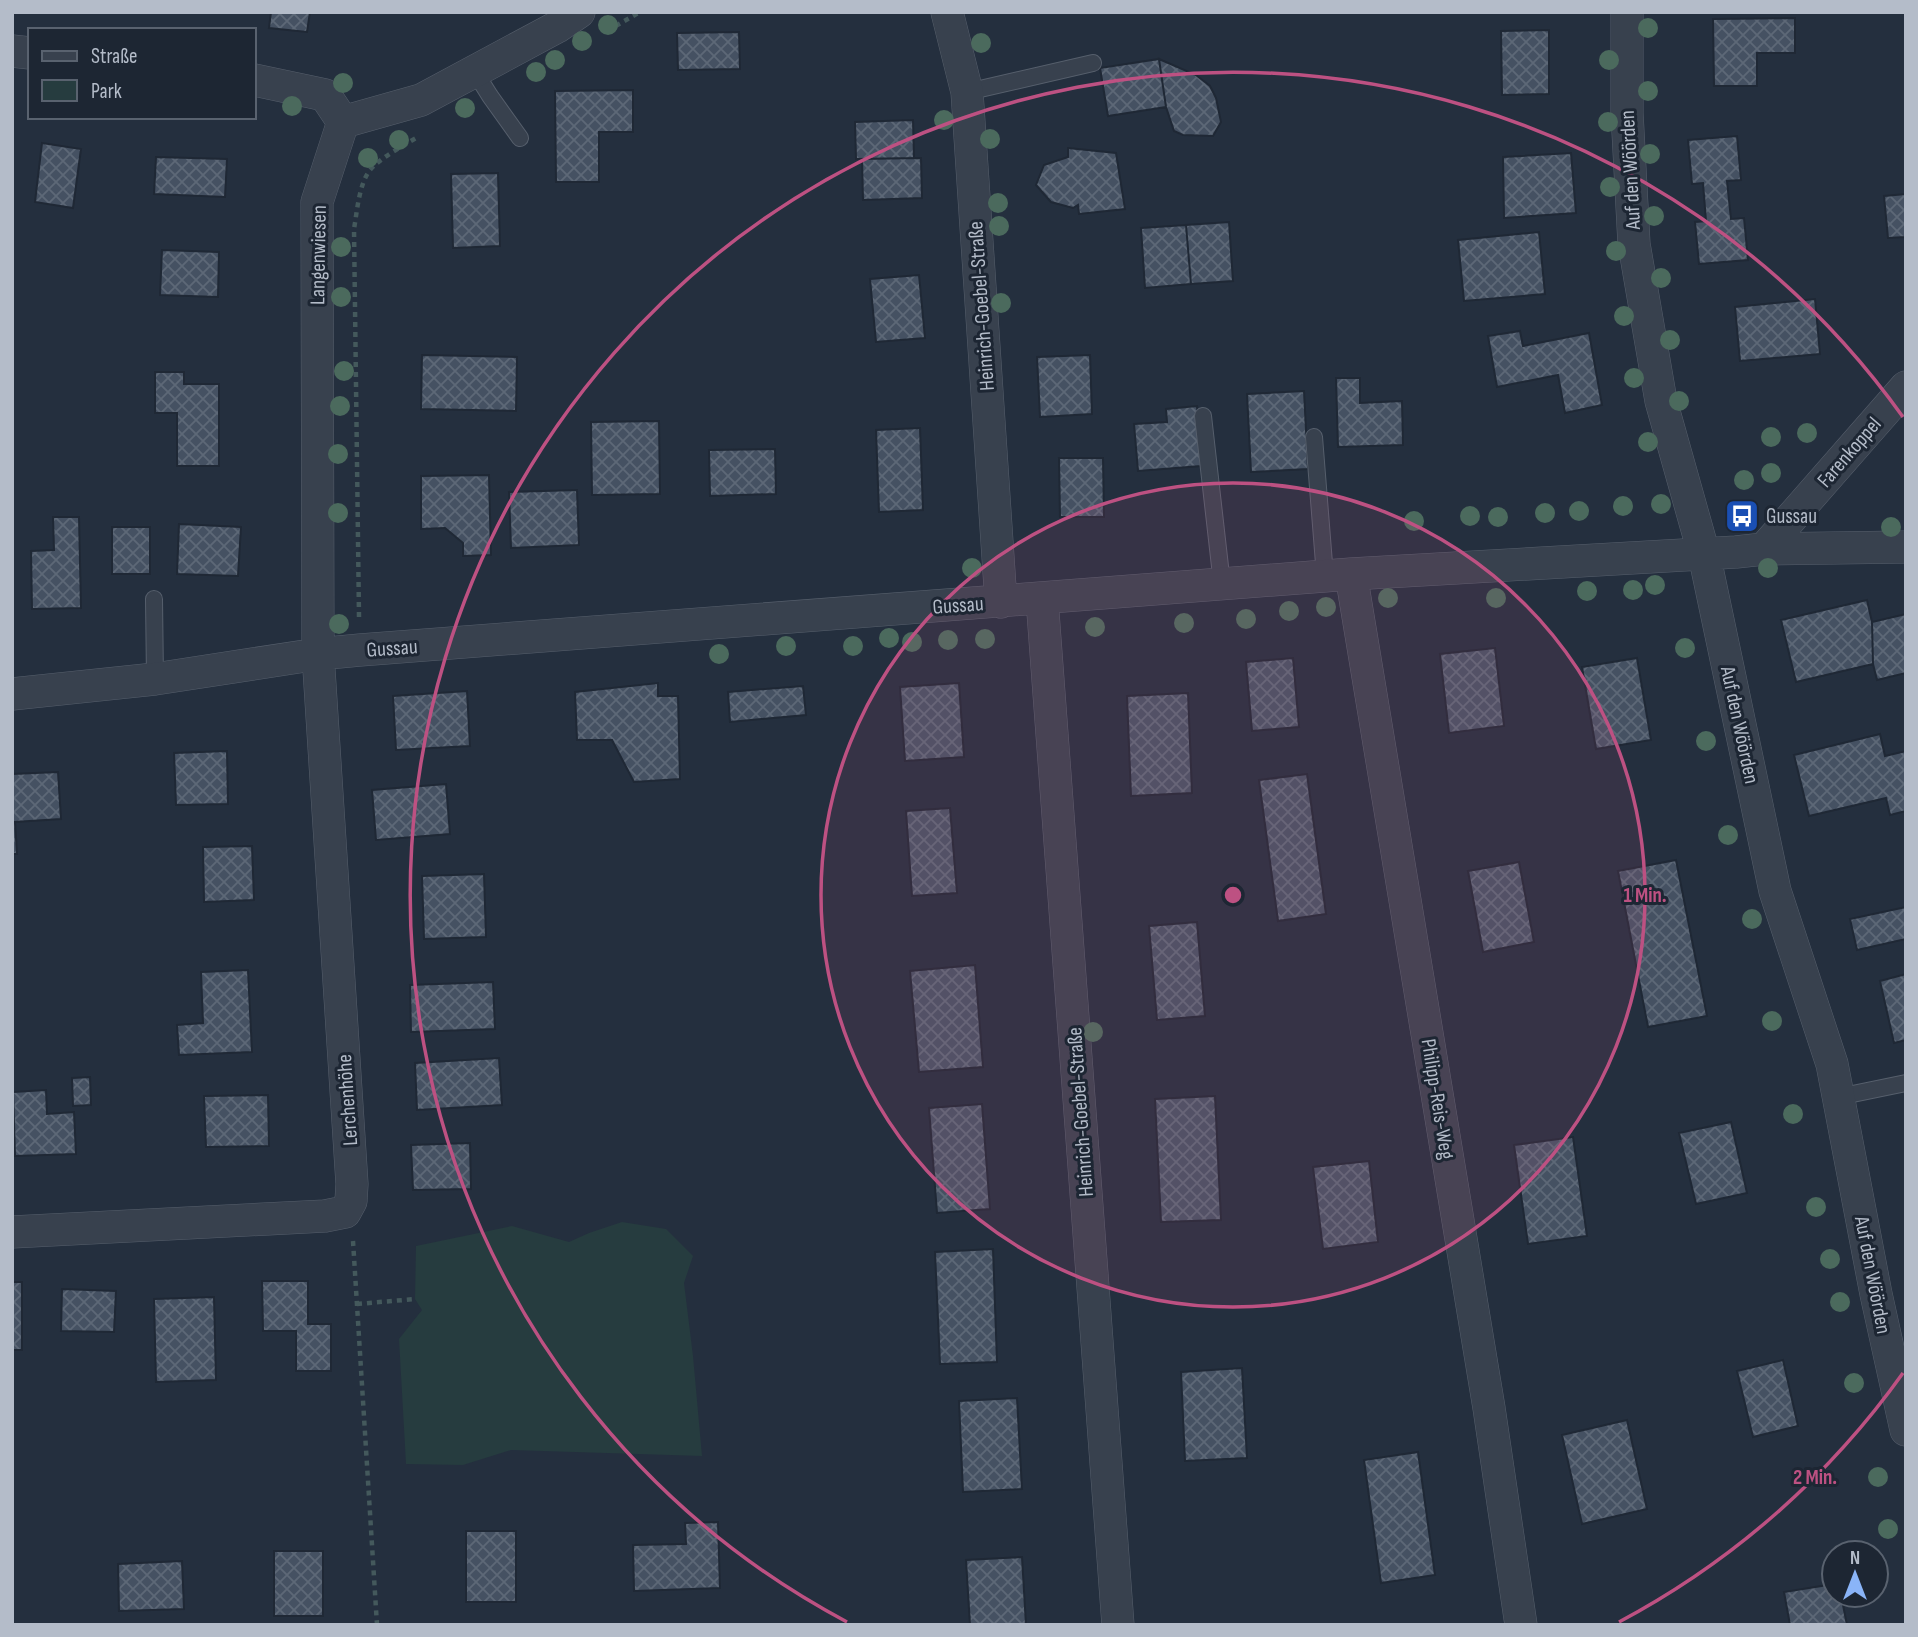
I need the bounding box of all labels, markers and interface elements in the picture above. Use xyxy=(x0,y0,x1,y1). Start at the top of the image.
legend xyxy=(28,28,256,119)
text: Straße xyxy=(91,44,137,69)
text: Park xyxy=(91,79,122,104)
street label: Auf den Wöörden xyxy=(1615,110,1646,231)
street label: Langenwiesen xyxy=(305,205,332,305)
street label: Heinrich-Goebel-Straße xyxy=(963,220,1000,392)
street label: Farenkoppel xyxy=(1812,412,1887,493)
bus stop icon: Gussau xyxy=(1723,497,1761,535)
place label: Gussau xyxy=(1766,504,1817,529)
street label: Gussau xyxy=(932,591,984,620)
street label: Gussau xyxy=(366,634,418,663)
street label: Auf den Wöörden xyxy=(1715,663,1764,786)
centre of rings xyxy=(1221,883,1245,907)
text: 1 Min. xyxy=(1623,883,1667,908)
street label: Heinrich-Goebel-Straße xyxy=(1062,1026,1099,1198)
street label: Philipp-Reis-Weg xyxy=(1416,1037,1459,1161)
street label: Lerchenhöhe xyxy=(332,1053,363,1147)
street label: Auf den Wöörden xyxy=(1849,1213,1896,1336)
text: 2 Min. xyxy=(1793,1465,1837,1490)
north arrow xyxy=(1820,1539,1890,1609)
text: N xyxy=(1850,1547,1860,1570)

